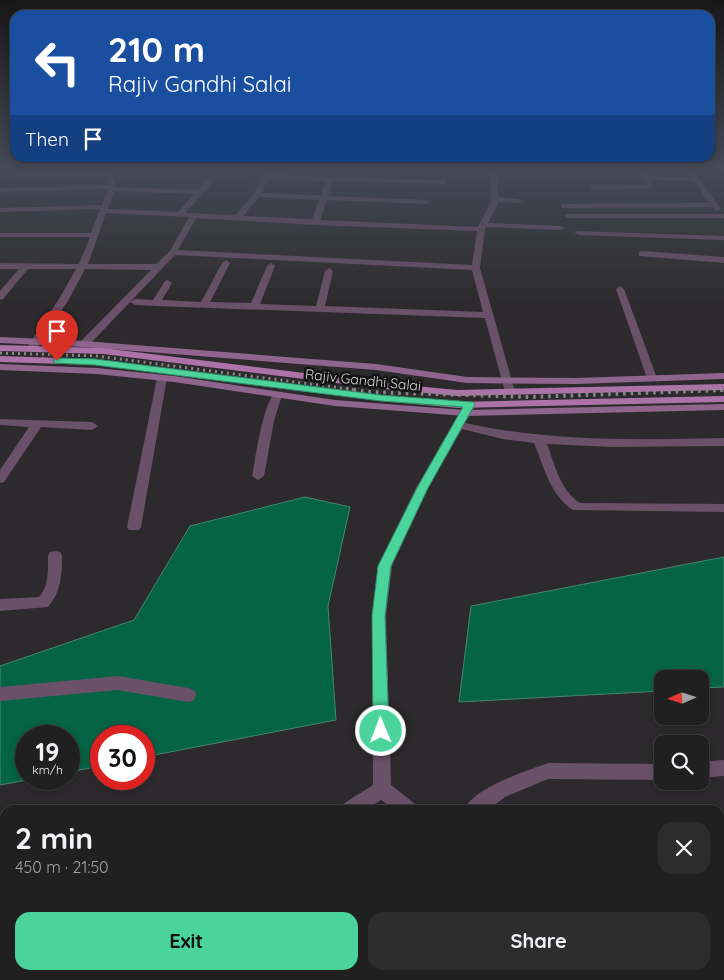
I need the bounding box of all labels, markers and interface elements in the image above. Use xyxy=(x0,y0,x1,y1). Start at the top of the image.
text: 210 m xyxy=(108,27,205,71)
icon: left xyxy=(25,30,90,95)
text: Rajiv Gandhi Salai xyxy=(108,70,291,98)
icon: arrive xyxy=(79,125,107,153)
text: Then xyxy=(25,127,69,151)
pin xyxy=(36,310,78,361)
icon: arrive xyxy=(43,317,71,345)
street label: Rajiv Gandhi Salai xyxy=(304,365,422,395)
north arrow xyxy=(654,670,709,725)
map controls xyxy=(654,670,709,790)
position arrow xyxy=(354,704,406,756)
speed limit sign: 30 xyxy=(90,725,155,790)
button: search xyxy=(654,735,709,790)
text: 19 xyxy=(36,736,59,767)
text: km/h xyxy=(32,762,63,777)
text: 2 min xyxy=(15,819,93,857)
button: close xyxy=(658,822,710,874)
text: 450 m · 21:50 xyxy=(15,857,109,877)
button: Exit xyxy=(15,912,358,970)
button: Share xyxy=(368,912,710,970)

